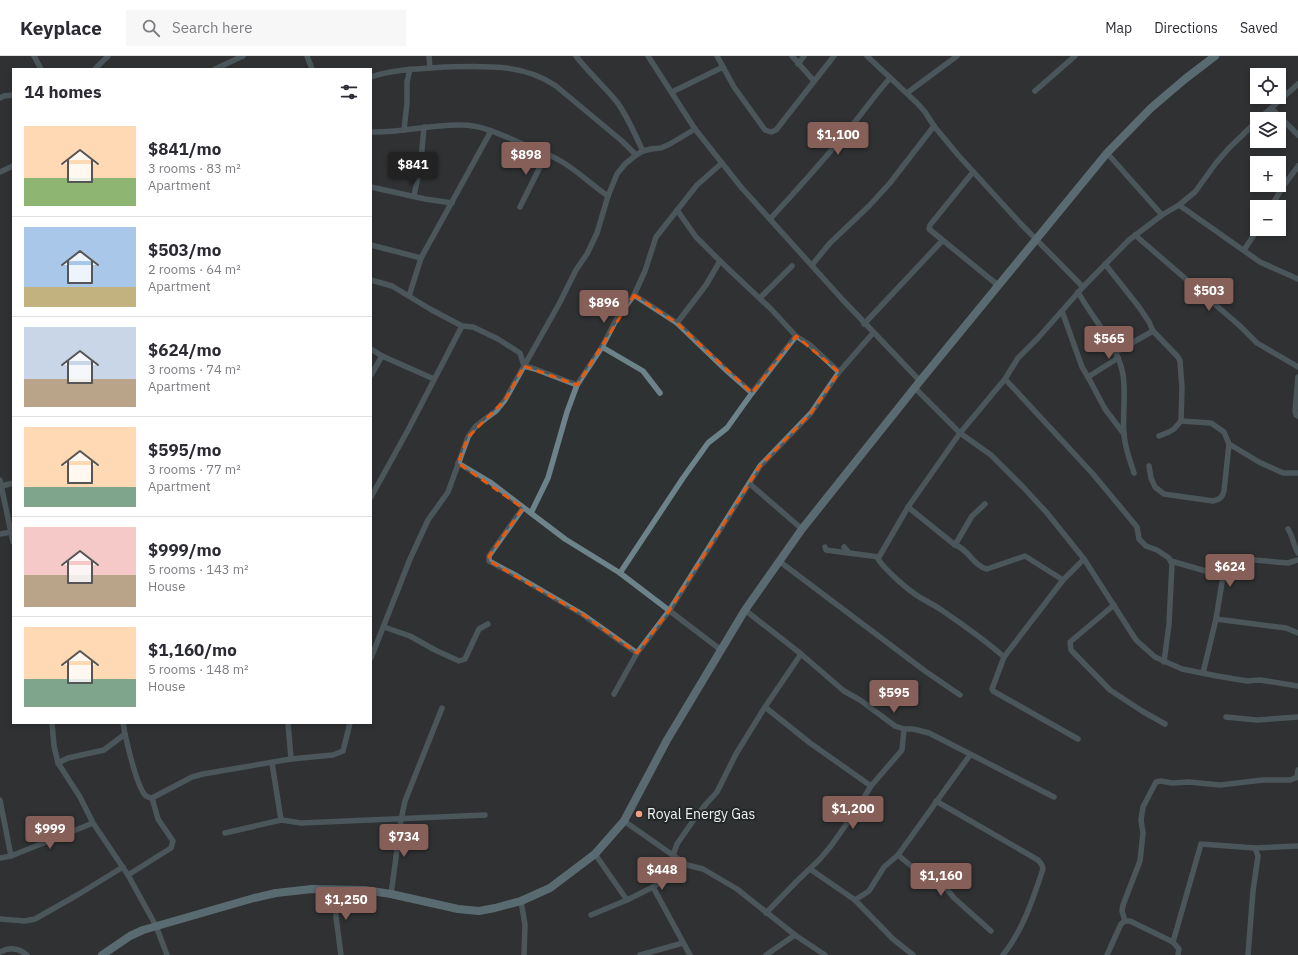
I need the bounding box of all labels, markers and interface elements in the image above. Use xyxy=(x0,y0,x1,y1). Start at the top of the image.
search box xyxy=(126,10,406,46)
text: Keyplace xyxy=(20,16,102,40)
icon: search xyxy=(140,17,162,39)
text: Search here xyxy=(172,18,252,37)
text: Map xyxy=(1105,19,1132,37)
text: Directions xyxy=(1154,19,1218,37)
text: Saved xyxy=(1240,19,1278,37)
map controls xyxy=(1250,68,1286,236)
button: locate xyxy=(1250,68,1286,104)
text: 14 homes xyxy=(24,81,101,103)
icon: filters xyxy=(338,81,360,103)
button: layers xyxy=(1250,112,1286,148)
pin: $1,100 xyxy=(805,122,871,156)
text: $1,100 xyxy=(816,126,860,143)
text: $841/mo xyxy=(148,138,221,160)
icon: home xyxy=(56,142,104,190)
pin: $898 xyxy=(502,142,550,176)
text: $898 xyxy=(510,146,542,163)
pin: $841 xyxy=(389,152,437,186)
text: $841 xyxy=(397,156,429,173)
button: + xyxy=(1250,156,1286,192)
text: 3 rooms · 83 m² xyxy=(148,160,241,177)
text: Apartment xyxy=(148,177,211,194)
button: − xyxy=(1250,200,1286,236)
text: $503/mo xyxy=(148,239,221,261)
icon: home xyxy=(56,243,104,291)
text: 2 rooms · 64 m² xyxy=(148,261,241,278)
text: Apartment xyxy=(148,278,211,295)
pin: $503 xyxy=(1185,278,1233,312)
text: $503 xyxy=(1193,282,1225,299)
pin: $896 xyxy=(580,290,628,324)
text: $896 xyxy=(588,294,620,311)
pin: $565 xyxy=(1085,326,1133,360)
text: $565 xyxy=(1093,330,1125,347)
text: $624/mo xyxy=(148,339,221,361)
icon: home xyxy=(56,343,104,391)
text: 3 rooms · 74 m² xyxy=(148,361,241,378)
text: Apartment xyxy=(148,378,211,395)
text: $595/mo xyxy=(148,439,221,461)
icon: home xyxy=(56,443,104,491)
text: 3 rooms · 77 m² xyxy=(148,461,241,478)
text: Apartment xyxy=(148,478,211,495)
text: $999/mo xyxy=(148,539,221,561)
icon: home xyxy=(56,543,104,591)
pin: $624 xyxy=(1206,554,1254,588)
text: $624 xyxy=(1214,558,1246,575)
text: 5 rooms · 143 m² xyxy=(148,561,249,578)
text: House xyxy=(148,578,185,595)
text: $1,160/mo xyxy=(148,639,237,661)
icon: home xyxy=(56,643,104,691)
text: 5 rooms · 148 m² xyxy=(148,661,249,678)
text: House xyxy=(148,678,185,695)
pin: $595 xyxy=(870,680,918,714)
text: $595 xyxy=(878,684,910,701)
pin: $1,200 xyxy=(820,796,886,830)
text: $1,200 xyxy=(831,800,875,817)
place label: Royal Energy Gas xyxy=(647,805,755,823)
marker: Royal Energy Gas xyxy=(634,809,644,819)
pin: $999 xyxy=(26,816,74,850)
text: $999 xyxy=(34,820,66,837)
pin: $734 xyxy=(380,824,428,858)
text: $734 xyxy=(388,828,420,845)
pin: $448 xyxy=(638,857,686,891)
text: $448 xyxy=(646,861,678,878)
pin: $1,160 xyxy=(908,863,974,897)
text: $1,160 xyxy=(919,867,963,884)
pin: $1,250 xyxy=(313,887,379,921)
text: $1,250 xyxy=(324,891,368,908)

